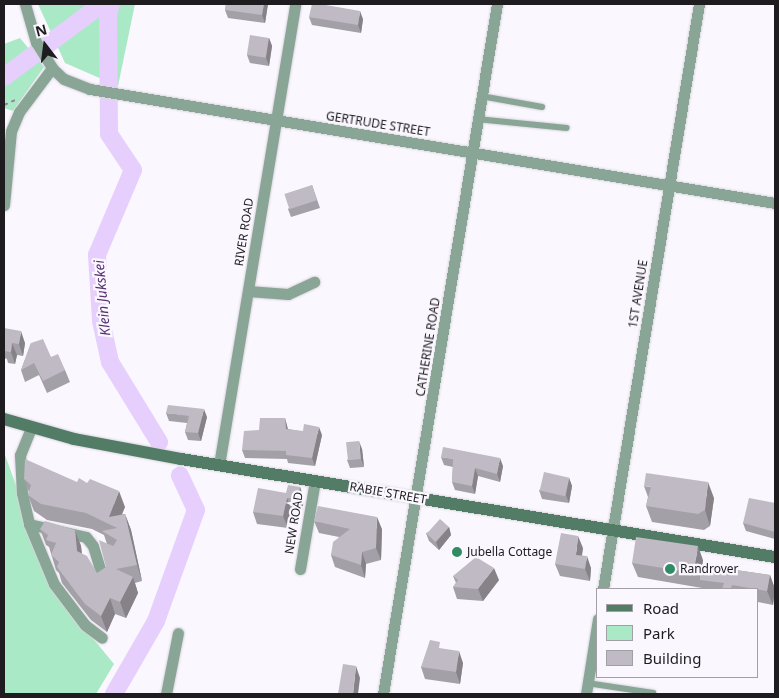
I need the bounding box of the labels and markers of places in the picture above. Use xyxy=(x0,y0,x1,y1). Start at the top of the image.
place label: Jubella Cottage xyxy=(467,545,552,559)
marker: Jubella Cottage xyxy=(451,546,463,558)
place label: Randrover xyxy=(680,562,739,576)
marker: Randrover xyxy=(664,563,676,575)

